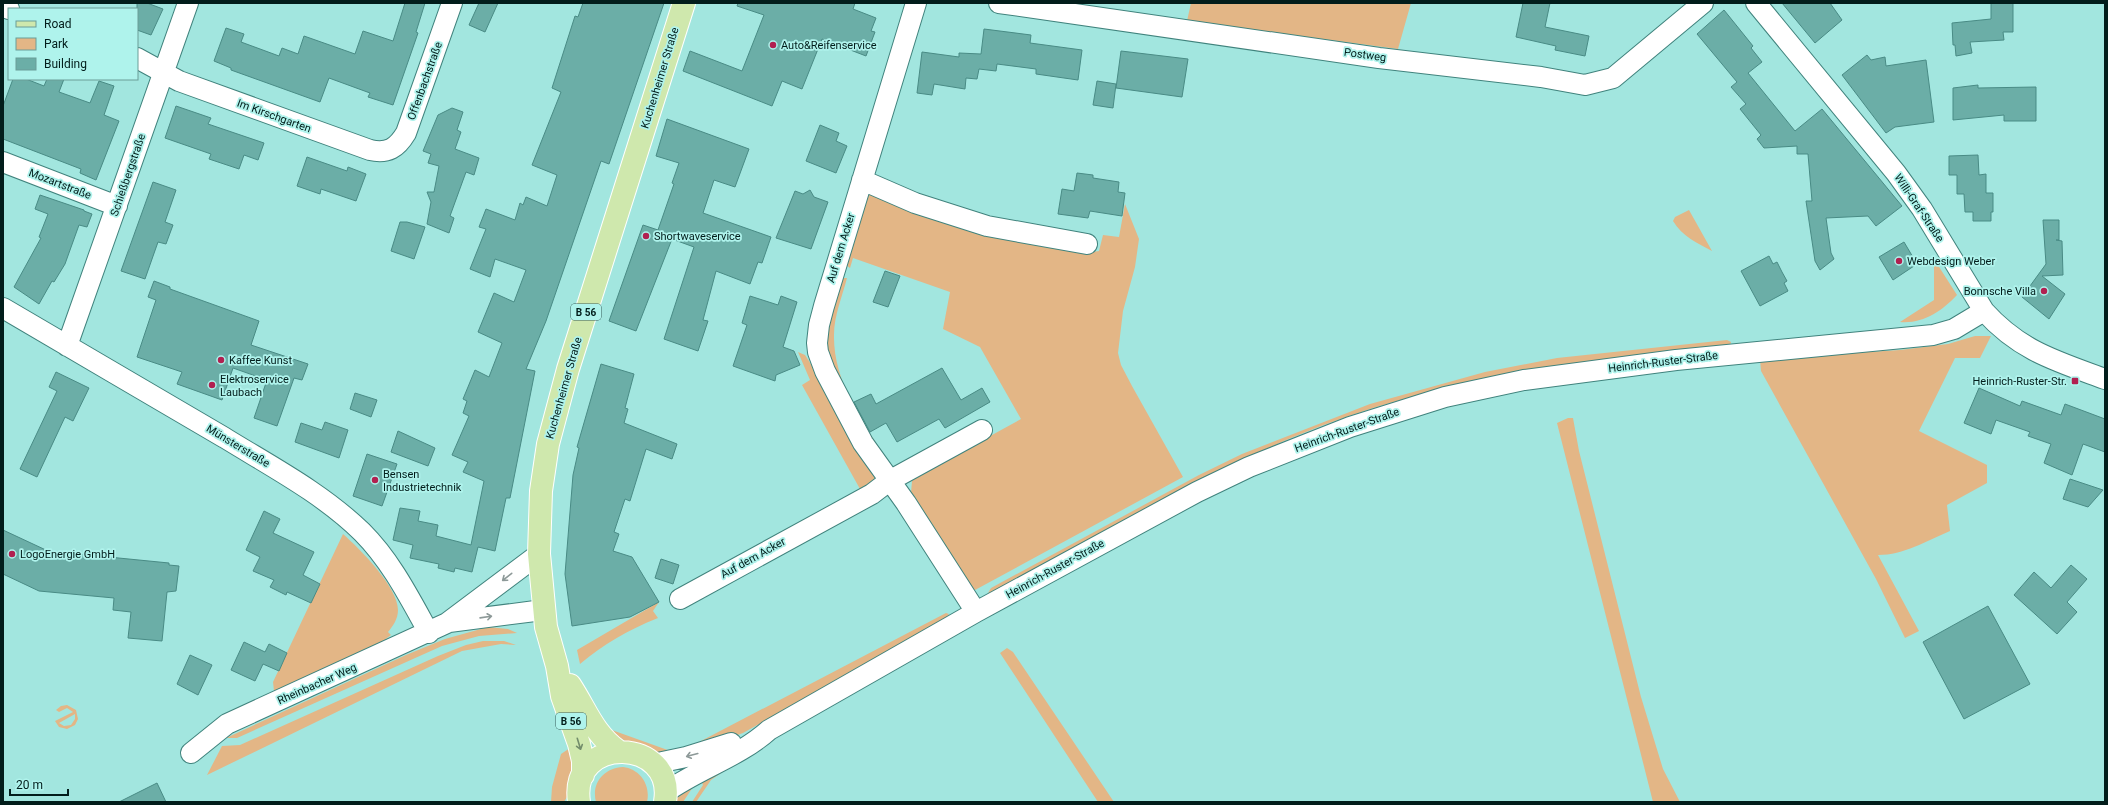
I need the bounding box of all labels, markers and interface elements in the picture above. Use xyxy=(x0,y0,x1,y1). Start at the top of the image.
legend xyxy=(8,8,138,80)
text: Road xyxy=(44,17,72,31)
street label: Kuchenheimer Straße xyxy=(638,26,682,130)
text: Park xyxy=(44,37,69,51)
place label: Auto&Reifenservice xyxy=(781,39,877,52)
street label: Offenbachstraße xyxy=(405,40,445,122)
marker: Auto&Reifenservice xyxy=(768,40,778,50)
street label: Postweg xyxy=(1343,46,1387,64)
text: Building xyxy=(44,57,87,71)
street label: Im Kirschgarten xyxy=(235,97,313,135)
street label: Schießbergstraße xyxy=(108,132,148,218)
street label: Mozartstraße xyxy=(27,166,93,202)
street label: Willi-Graf-Straße xyxy=(1891,171,1947,245)
street label: Auf dem Acker xyxy=(824,211,858,284)
place label: Shortwaveservice xyxy=(654,230,741,243)
marker: Shortwaveservice xyxy=(641,231,651,241)
place label: Webdesign Weber xyxy=(1907,255,1995,268)
marker: Webdesign Weber xyxy=(1894,256,1904,266)
place label: Bonnsche Villa xyxy=(1964,285,2036,298)
marker: Bonnsche Villa xyxy=(2039,286,2049,296)
road number: B 56 xyxy=(571,304,601,320)
street label: Kuchenheimer Straße xyxy=(543,336,585,440)
street label: Heinrich-Ruster-Straße xyxy=(1607,349,1719,375)
place label: Kaffee Kunst xyxy=(229,354,292,367)
marker: Kaffee Kunst xyxy=(216,355,226,365)
place label: Elektroservice Laubach xyxy=(220,373,289,399)
place label: Heinrich-Ruster-Str. xyxy=(1972,375,2067,388)
marker: Heinrich-Ruster-Str. xyxy=(2070,376,2080,386)
marker: Elektroservice Laubach xyxy=(207,380,217,390)
street label: Heinrich-Ruster-Straße xyxy=(1293,405,1401,455)
street label: Münsterstraße xyxy=(204,422,272,470)
place label: Bensen Industrietechnik xyxy=(383,468,462,494)
marker: Bensen Industrietechnik xyxy=(370,475,380,485)
street label: Auf dem Acker xyxy=(718,535,788,581)
street label: Heinrich-Ruster-Straße xyxy=(1004,536,1107,601)
place label: LogoEnergie GmbH xyxy=(20,548,115,561)
marker: LogoEnergie GmbH xyxy=(7,549,17,559)
one-way arrow xyxy=(502,572,513,581)
one-way arrow xyxy=(479,613,492,621)
street label: Rheinbacher Weg xyxy=(275,661,359,707)
road number: B 56 xyxy=(556,713,586,729)
one-way arrow xyxy=(576,737,583,750)
one-way arrow xyxy=(686,752,699,759)
scale bar xyxy=(10,771,68,797)
text: 20 m xyxy=(16,778,43,792)

